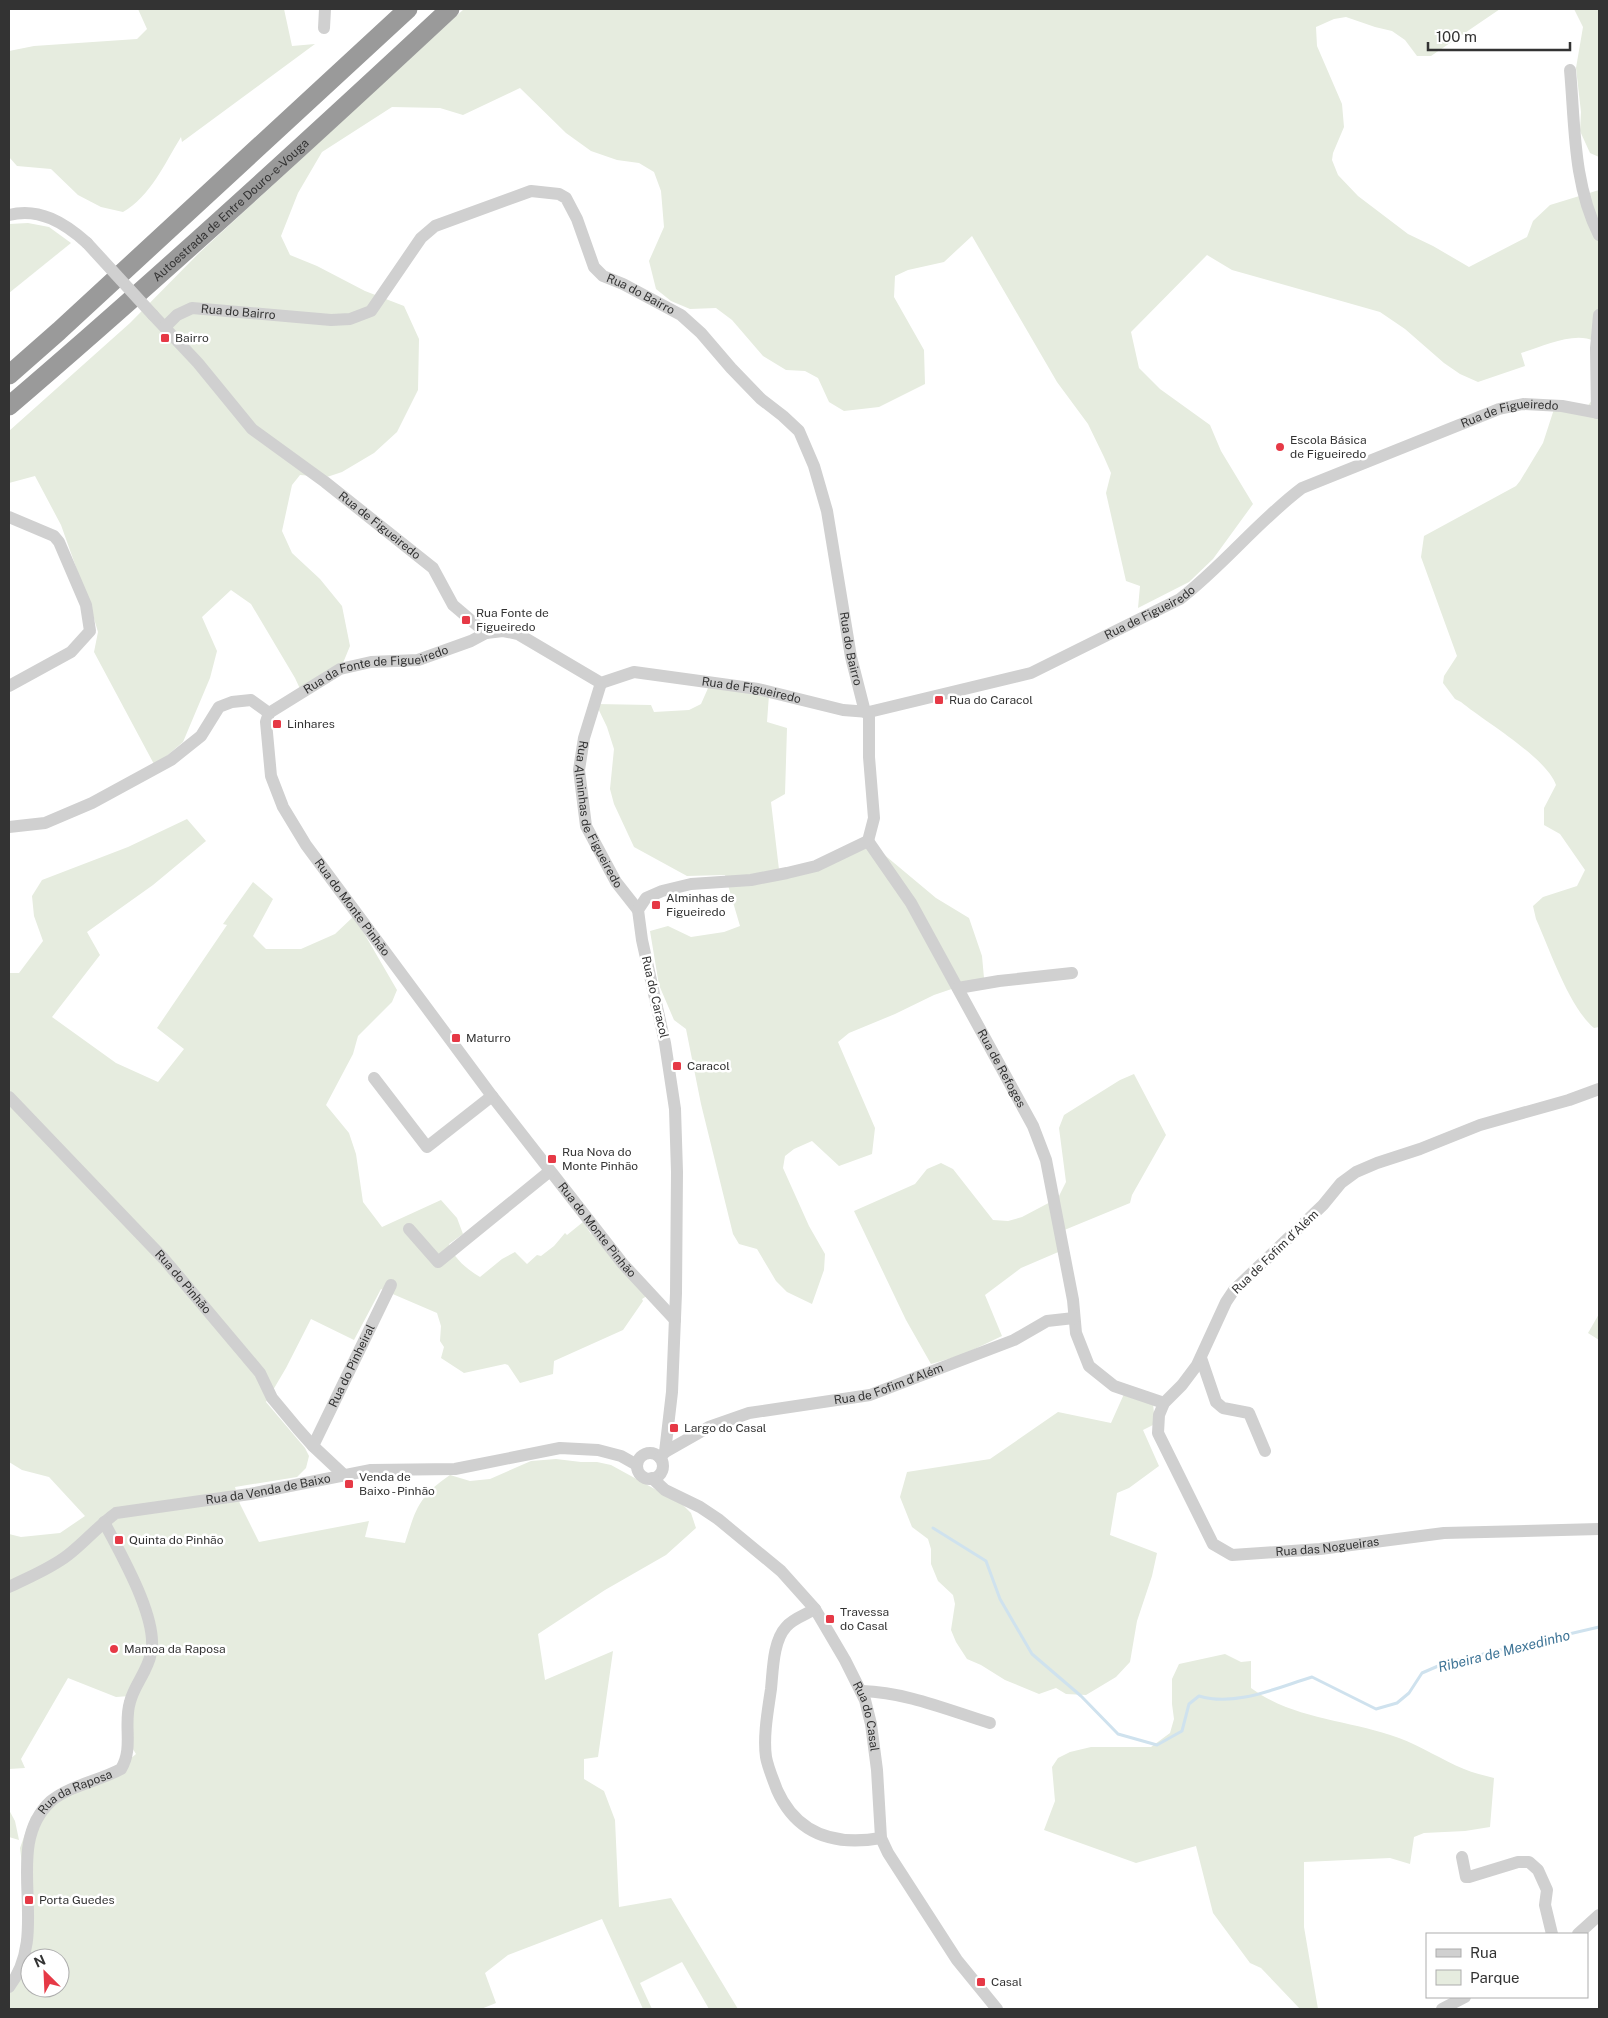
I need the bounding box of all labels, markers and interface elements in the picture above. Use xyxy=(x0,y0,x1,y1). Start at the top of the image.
scale bar xyxy=(1428,20,1570,52)
text: 100 m xyxy=(1436,28,1477,45)
street label: Autoestrada de Entre Douro-e-Vouga xyxy=(150,136,312,284)
street label: Rua do Bairro xyxy=(604,271,677,318)
street label: Rua do Bairro xyxy=(200,302,277,322)
place label: Bairro xyxy=(175,331,209,345)
marker: Bairro xyxy=(159,332,171,344)
street label: Rua de Figueiredo xyxy=(1459,397,1559,431)
place label: Escola Básica de Figueiredo xyxy=(1290,433,1367,461)
marker: Escola Básica de Figueiredo xyxy=(1274,441,1286,453)
street label: Rua de Figueiredo xyxy=(336,489,424,562)
street label: Rua de Figueiredo xyxy=(1102,583,1198,642)
place label: Rua Fonte de Figueiredo xyxy=(476,606,549,634)
street label: Rua do Bairro xyxy=(837,611,865,687)
marker: Rua Fonte de Figueiredo xyxy=(460,614,472,626)
street label: Rua da Fonte de Figueiredo xyxy=(301,643,450,697)
street label: Rua de Figueiredo xyxy=(701,674,803,706)
place label: Rua do Caracol xyxy=(949,693,1033,707)
marker: Rua do Caracol xyxy=(933,694,945,706)
place label: Linhares xyxy=(287,717,335,731)
marker: Linhares xyxy=(271,718,283,730)
street label: Rua Alminhas de Figueiredo xyxy=(572,739,625,891)
street label: Rua do Monte Pinhão xyxy=(312,856,393,959)
place label: Alminhas de Figueiredo xyxy=(666,891,735,919)
marker: Alminhas de Figueiredo xyxy=(650,899,662,911)
street label: Rua do Caracol xyxy=(639,955,671,1040)
street label: Rua de Refoges xyxy=(974,1027,1029,1110)
place label: Maturro xyxy=(466,1031,511,1045)
marker: Maturro xyxy=(450,1032,462,1044)
place label: Caracol xyxy=(687,1059,730,1073)
marker: Caracol xyxy=(671,1060,683,1072)
place label: Rua Nova do Monte Pinhão xyxy=(562,1145,638,1173)
marker: Rua Nova do Monte Pinhão xyxy=(546,1153,558,1165)
street label: Rua do Monte Pinhão xyxy=(555,1180,639,1281)
street label: Rua de Fofim d´Além xyxy=(1229,1207,1321,1297)
street label: Rua do Pinhão xyxy=(152,1247,214,1317)
street label: Rua do Pinheiral xyxy=(326,1322,378,1410)
street label: Rua de Fofim d´Além xyxy=(833,1361,945,1407)
place label: Largo do Casal xyxy=(684,1421,767,1435)
marker: Largo do Casal xyxy=(668,1422,680,1434)
place label: Venda de Baixo - Pinhão xyxy=(359,1470,435,1498)
street label: Rua da Venda de Baixo xyxy=(205,1471,332,1507)
marker: Venda de Baixo - Pinhão xyxy=(343,1478,355,1490)
place label: Quinta do Pinhão xyxy=(129,1533,224,1547)
marker: Quinta do Pinhão xyxy=(113,1534,125,1546)
street label: Rua das Nogueiras xyxy=(1275,1534,1380,1559)
place label: Travessa do Casal xyxy=(840,1605,889,1633)
marker: Travessa do Casal xyxy=(824,1613,836,1625)
water label: Ribeira de Mexedinho xyxy=(1436,1627,1572,1675)
place label: Mamoa da Raposa xyxy=(124,1642,226,1656)
marker: Mamoa da Raposa xyxy=(108,1643,120,1655)
street label: Rua do Casal xyxy=(850,1679,882,1753)
street label: Rua da Raposa xyxy=(35,1767,114,1817)
place label: Porta Guedes xyxy=(39,1893,115,1907)
marker: Porta Guedes xyxy=(23,1894,35,1906)
legend xyxy=(1426,1933,1588,1998)
text: Rua xyxy=(1470,1944,1497,1961)
north arrow xyxy=(20,1948,70,1998)
text: N xyxy=(31,1952,48,1971)
text: Parque xyxy=(1470,1969,1520,1986)
place label: Casal xyxy=(991,1975,1022,1989)
marker: Casal xyxy=(975,1976,987,1988)

